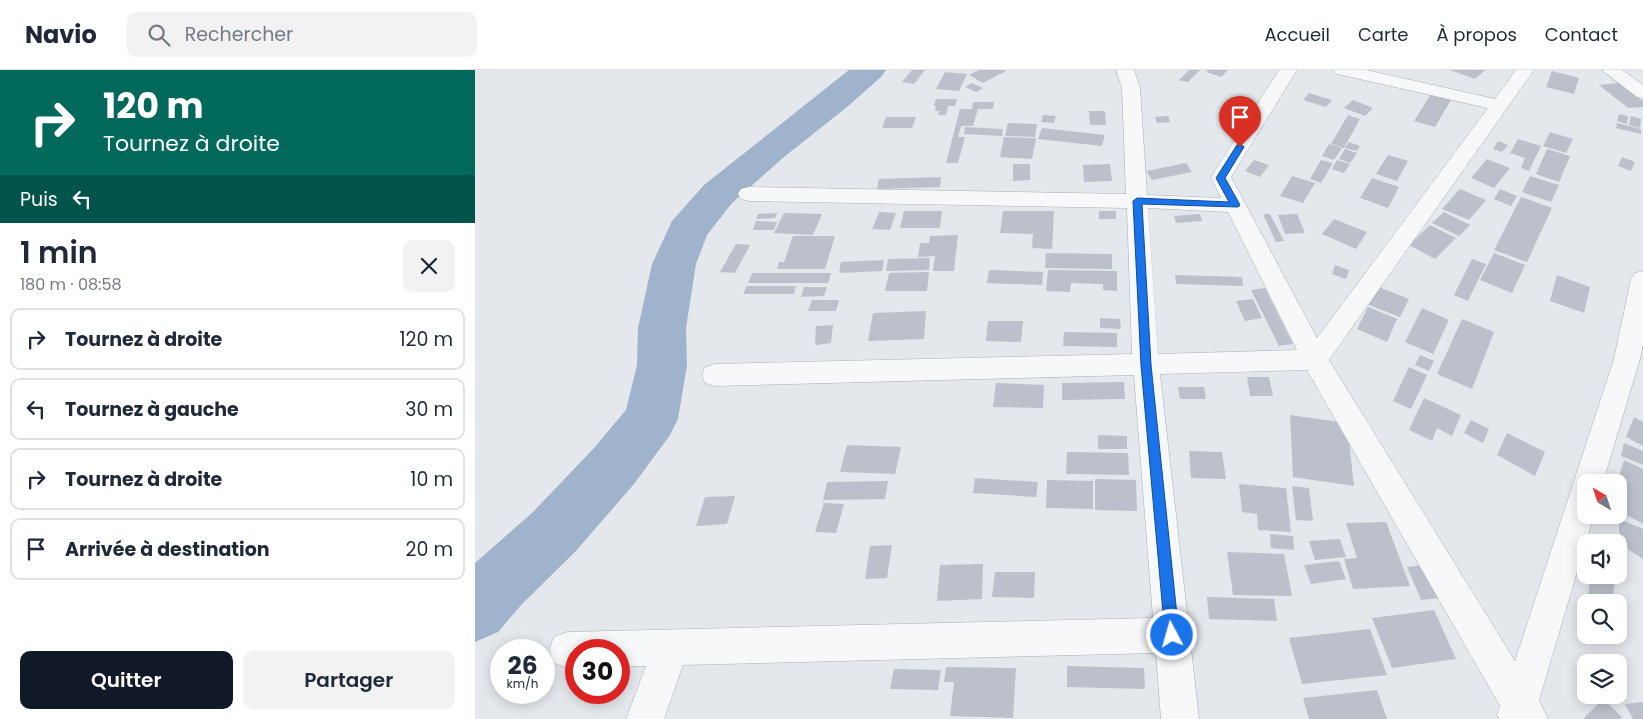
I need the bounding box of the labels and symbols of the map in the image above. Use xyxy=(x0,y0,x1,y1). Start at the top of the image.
pin xyxy=(1219,96,1261,147)
north arrow xyxy=(1577,474,1627,524)
position arrow xyxy=(1145,608,1197,660)
speed limit sign: 30 xyxy=(565,639,630,704)

